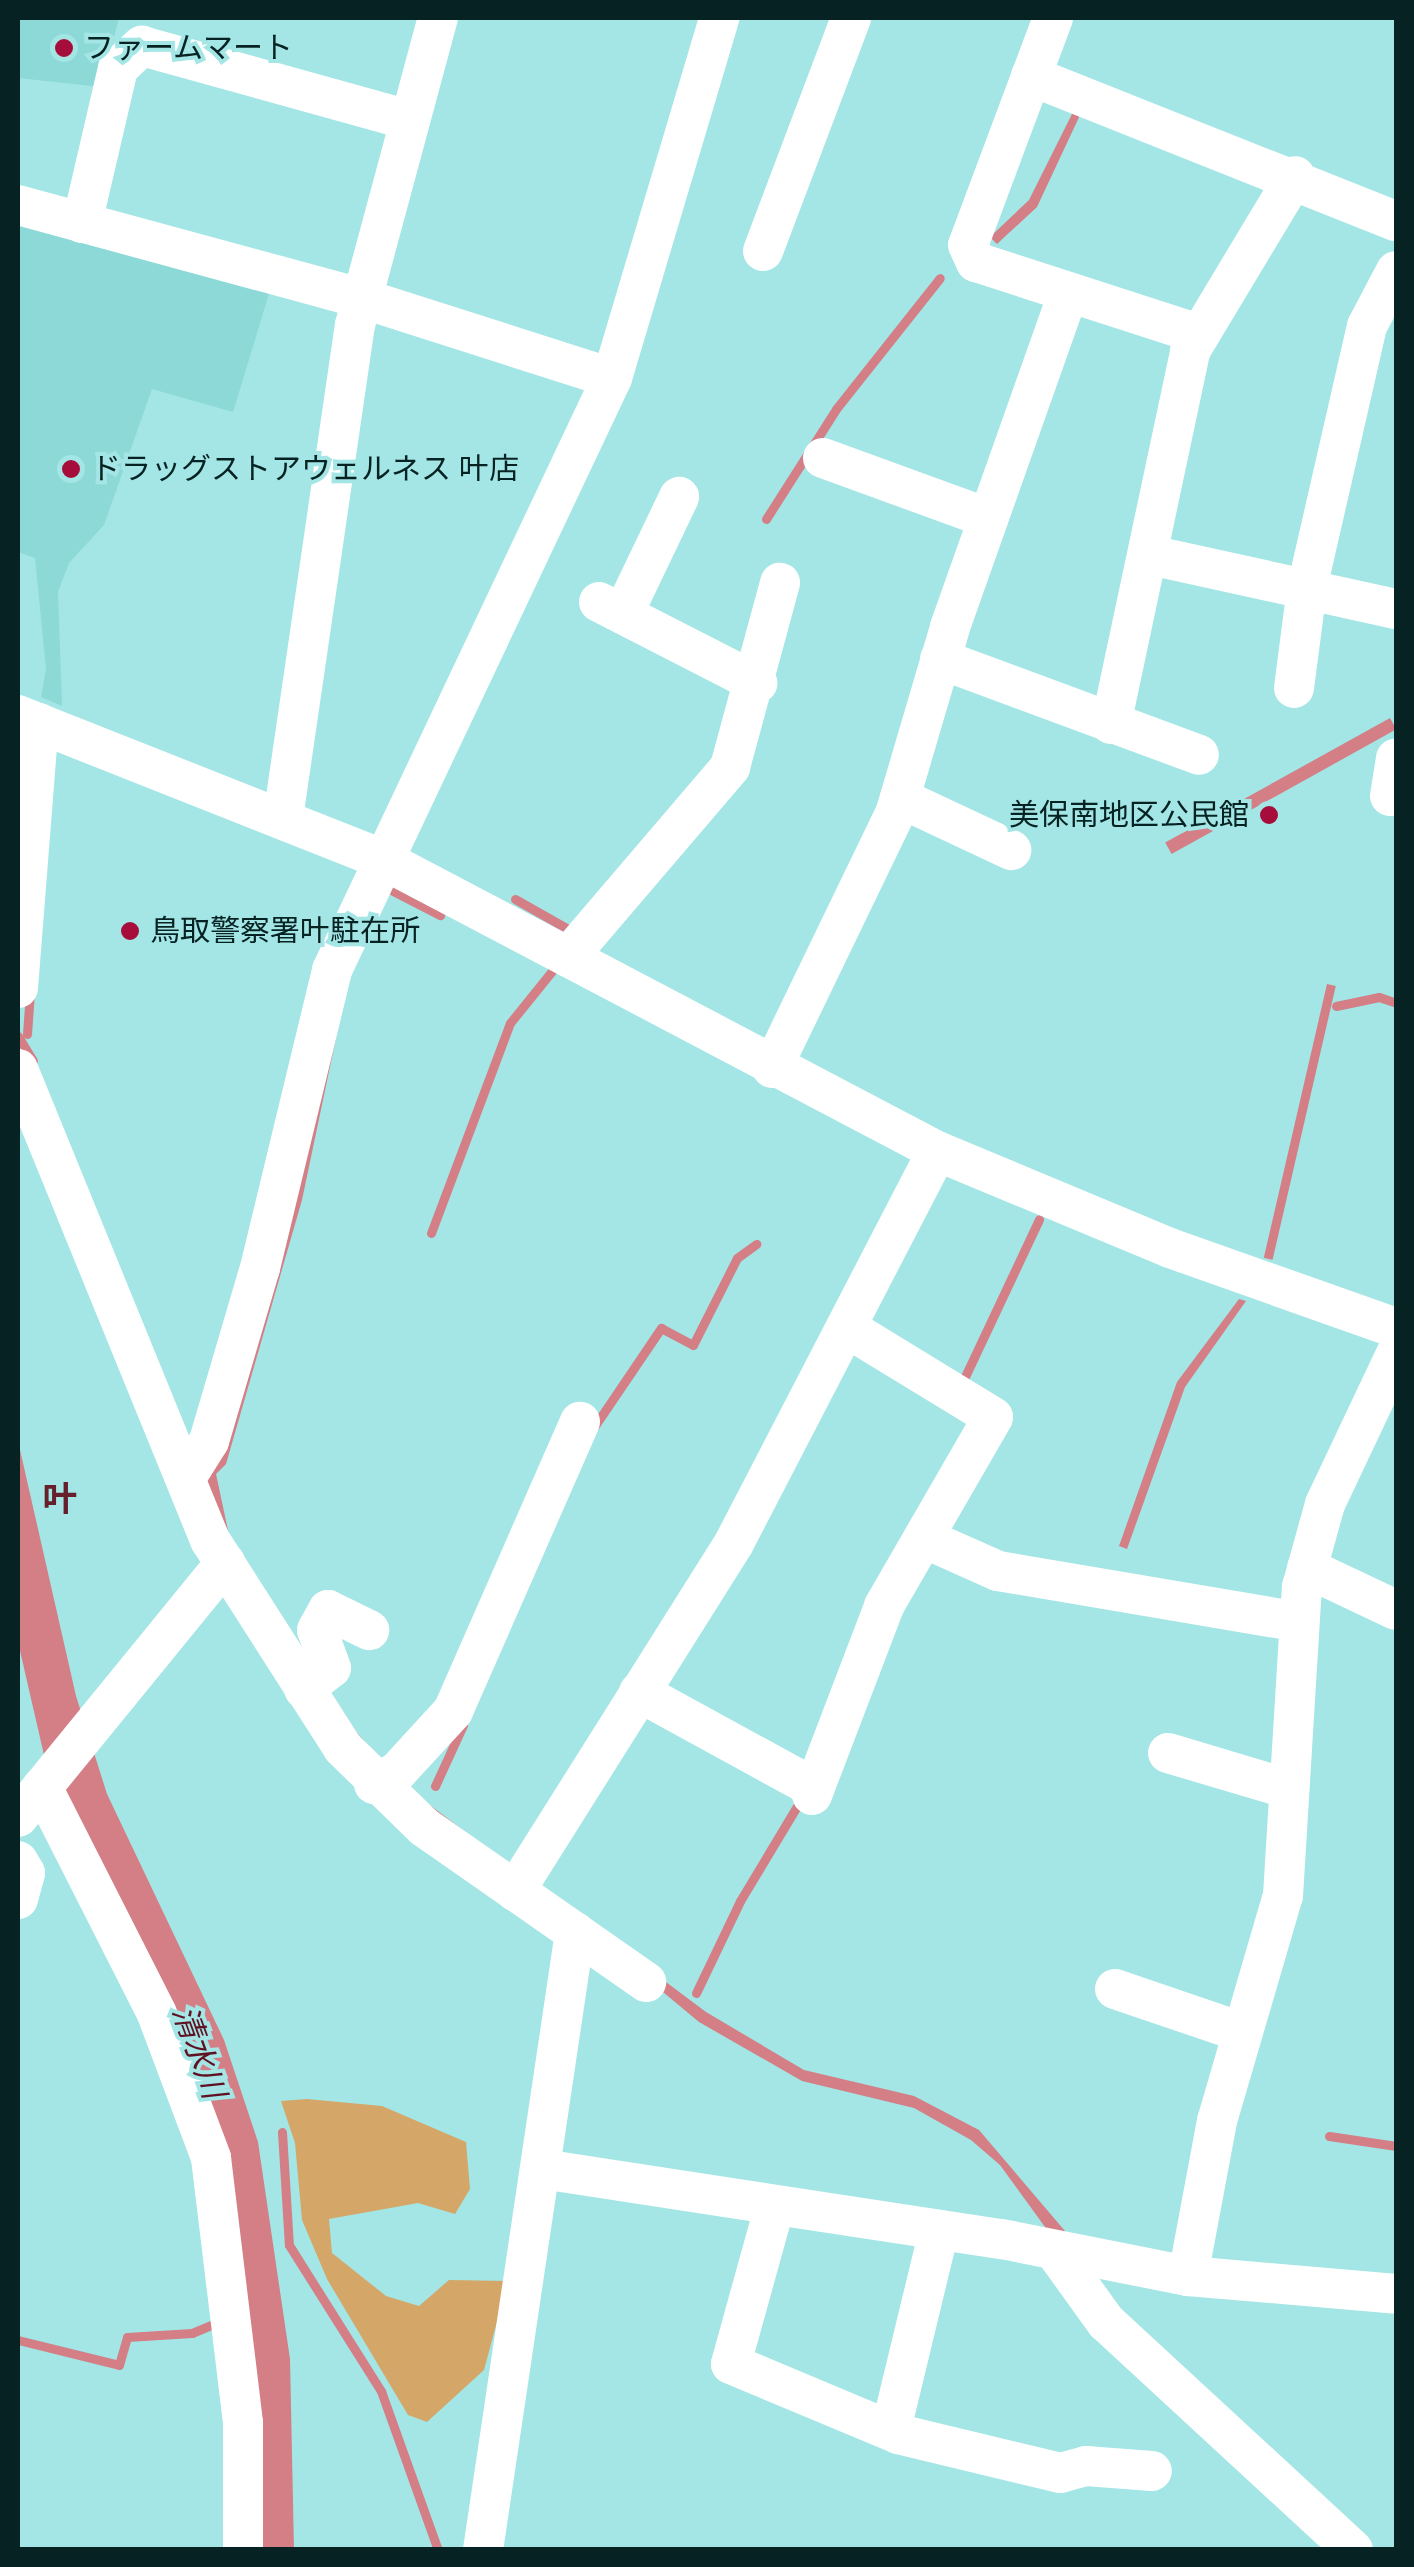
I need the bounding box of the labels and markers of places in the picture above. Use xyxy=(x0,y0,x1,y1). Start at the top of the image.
place label: ファームマート xyxy=(84,30,294,66)
marker: ファームマート xyxy=(53,37,75,59)
place label: ドラッグストアウェルネス 叶店 xyxy=(91,451,519,487)
marker: ドラッグストアウェルネス 叶店 xyxy=(60,458,82,480)
place label: 美保南地区公民館 xyxy=(1009,797,1249,833)
marker: 美保南地区公民館 xyxy=(1258,804,1280,826)
place label: 鳥取警察署叶駐在所 xyxy=(150,913,420,949)
marker: 鳥取警察署叶駐在所 xyxy=(119,920,141,942)

